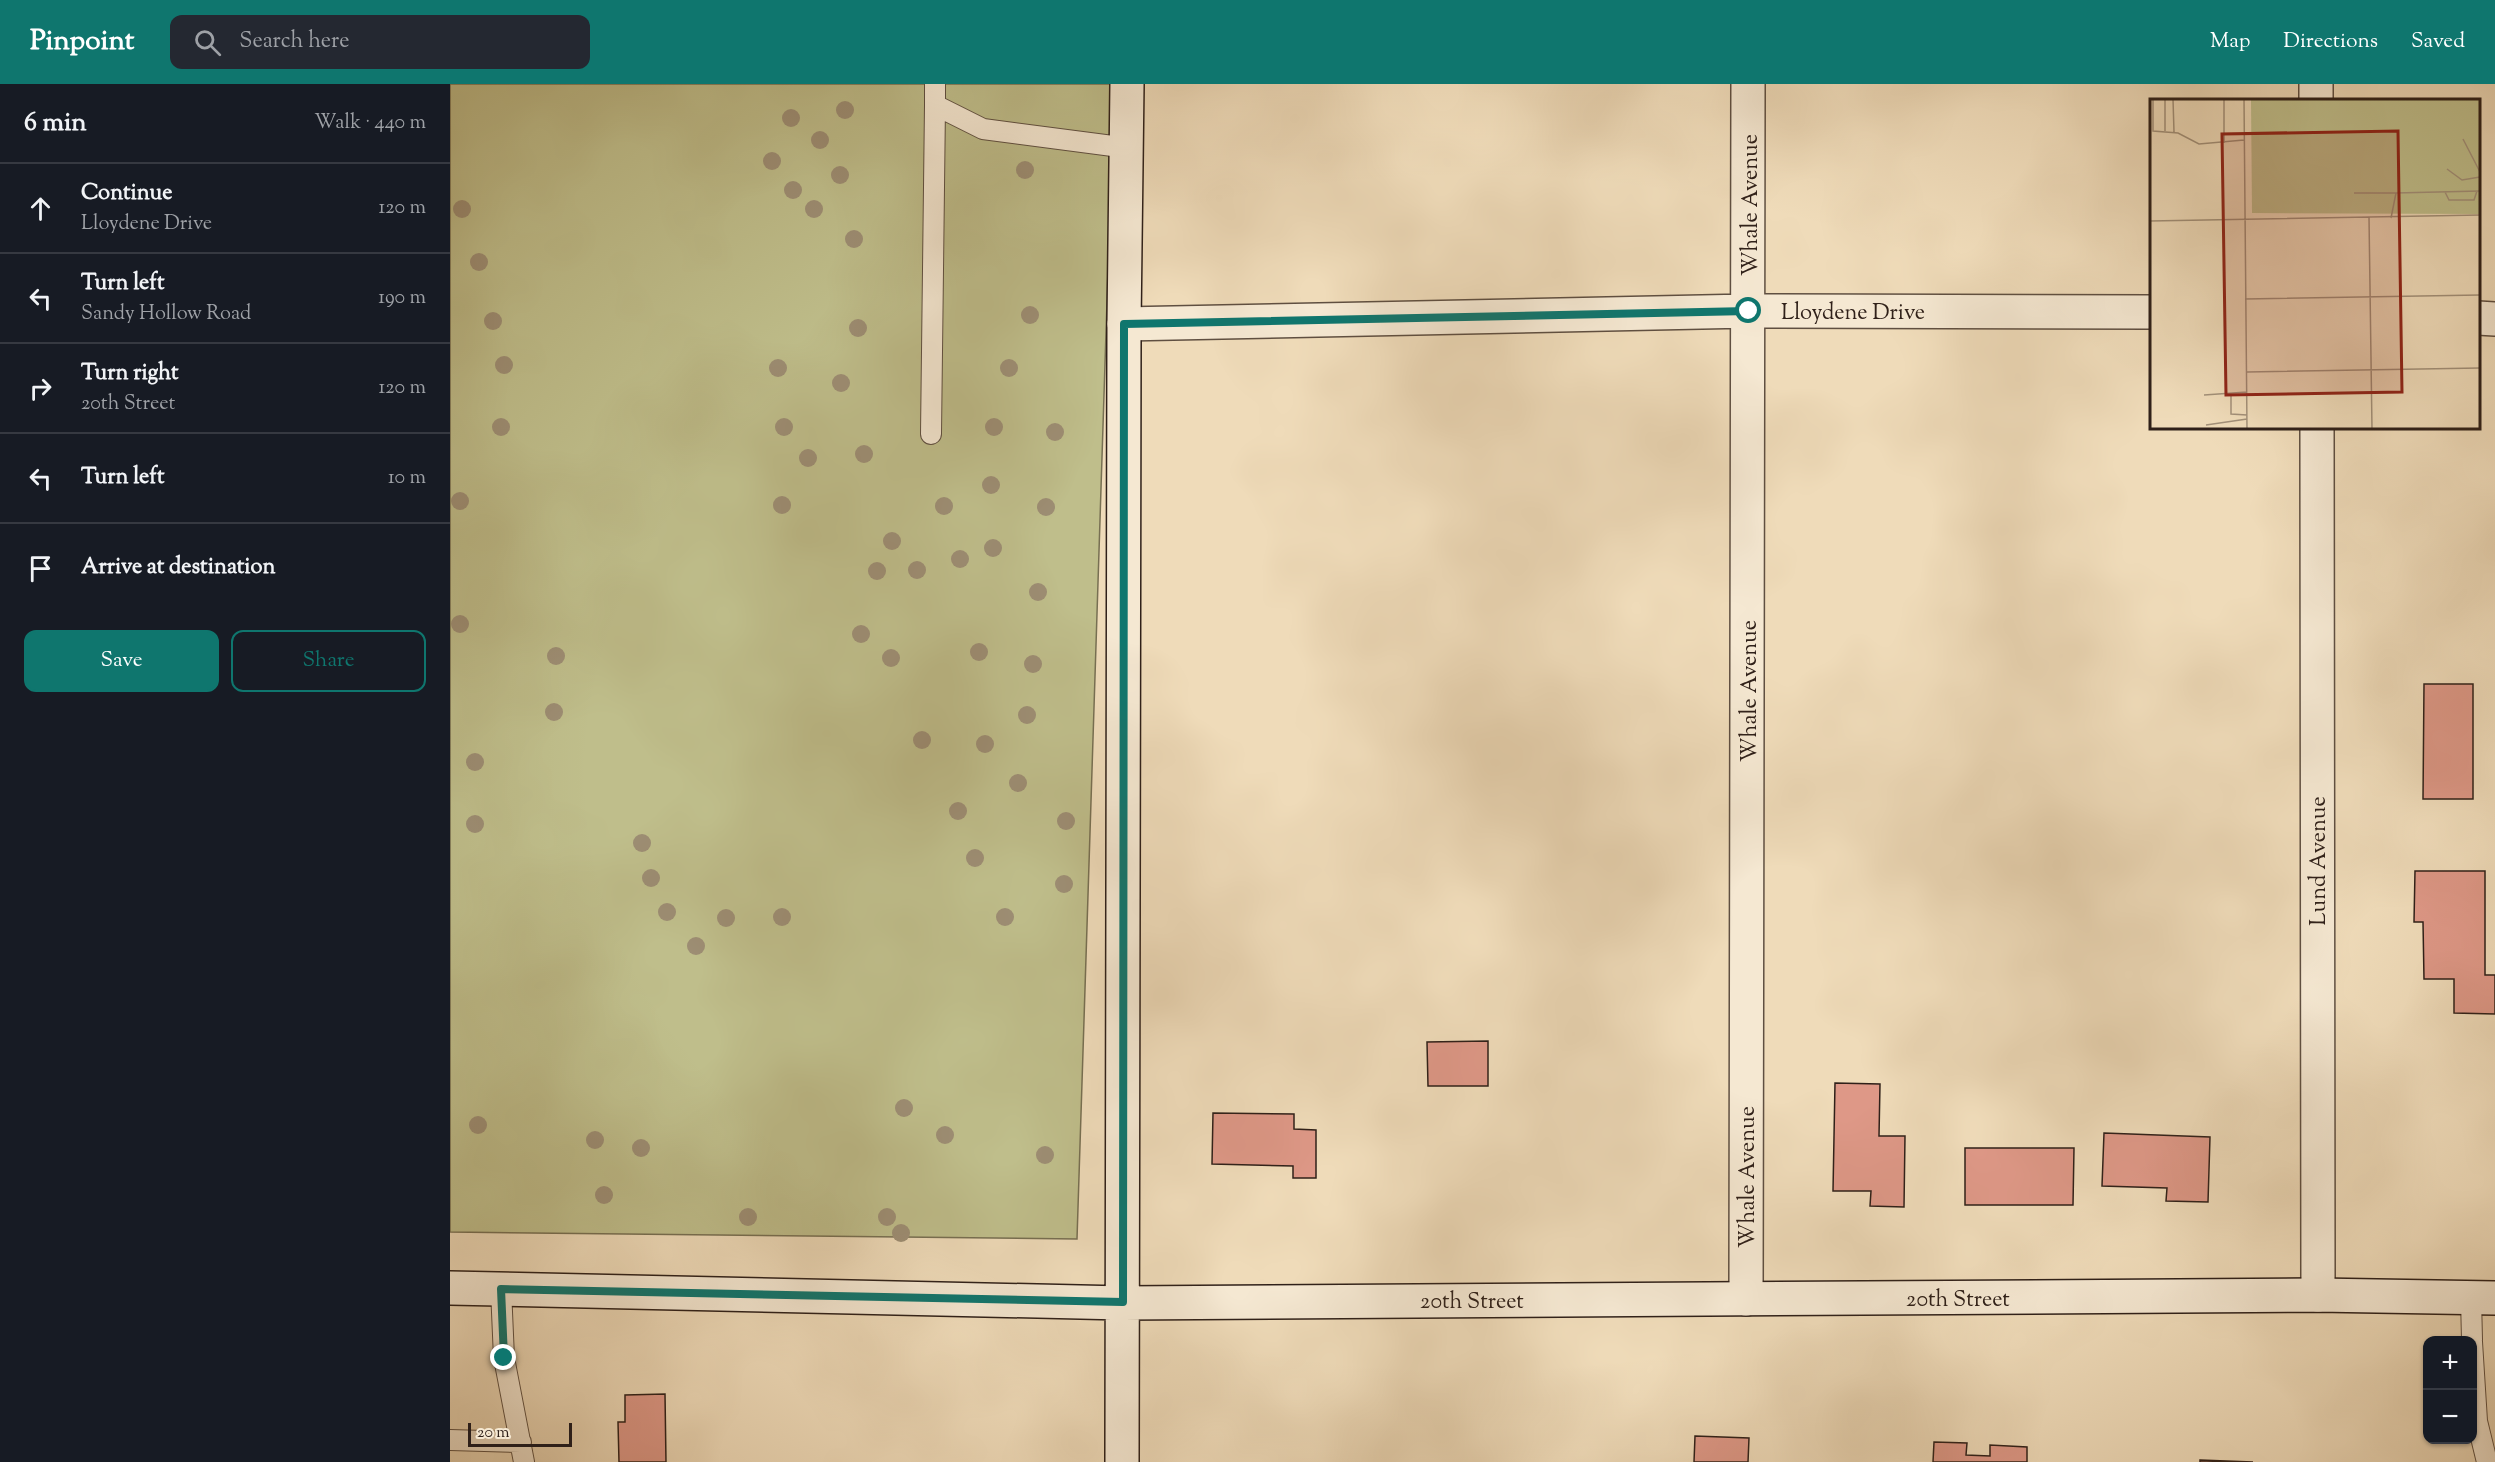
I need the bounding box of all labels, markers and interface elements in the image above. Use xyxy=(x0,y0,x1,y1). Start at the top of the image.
search box xyxy=(170,15,590,69)
text: Pinpoint xyxy=(30,22,134,62)
icon: search xyxy=(191,26,224,59)
text: Search here xyxy=(239,26,350,58)
text: Map xyxy=(2210,27,2250,57)
text: Directions xyxy=(2283,27,2378,57)
text: Saved xyxy=(2411,27,2465,57)
inset map xyxy=(2150,99,2480,429)
text: 6 min xyxy=(24,105,87,142)
text: Walk · 440 m xyxy=(314,109,426,138)
street label: Whale Avenue xyxy=(1736,134,1768,276)
text: Continue xyxy=(81,178,172,210)
icon: ahead xyxy=(24,192,57,225)
text: 120 m xyxy=(378,194,426,223)
text: Lloydene Drive xyxy=(81,210,212,239)
text: Turn left xyxy=(81,268,164,300)
icon: left xyxy=(24,282,57,315)
text: 190 m xyxy=(378,284,426,313)
route start xyxy=(1735,297,1761,323)
street label: Lloydene Drive xyxy=(1781,298,1925,330)
text: Sandy Hollow Road xyxy=(81,300,251,329)
text: Turn right xyxy=(81,358,178,390)
icon: right xyxy=(24,372,57,405)
text: 120 m xyxy=(378,374,426,403)
text: 20th Street xyxy=(81,390,175,419)
icon: left xyxy=(24,462,57,495)
text: Turn left xyxy=(81,462,164,494)
text: 10 m xyxy=(388,464,426,493)
icon: arrive xyxy=(24,552,57,585)
text: Arrive at destination xyxy=(81,552,276,584)
street label: Whale Avenue xyxy=(1735,620,1767,762)
button: Save xyxy=(24,630,219,692)
button: Share xyxy=(231,630,426,692)
street label: Lund Avenue xyxy=(2304,796,2336,926)
street label: Whale Avenue xyxy=(1733,1106,1765,1248)
street label: 20th Street xyxy=(1906,1285,2010,1317)
street label: 20th Street xyxy=(1420,1287,1524,1319)
map controls xyxy=(2423,1336,2477,1444)
button: + xyxy=(2423,1336,2477,1390)
route end xyxy=(490,1344,516,1370)
button: − xyxy=(2423,1390,2477,1444)
scale bar xyxy=(468,1420,572,1448)
text: 20 m xyxy=(477,1422,510,1445)

